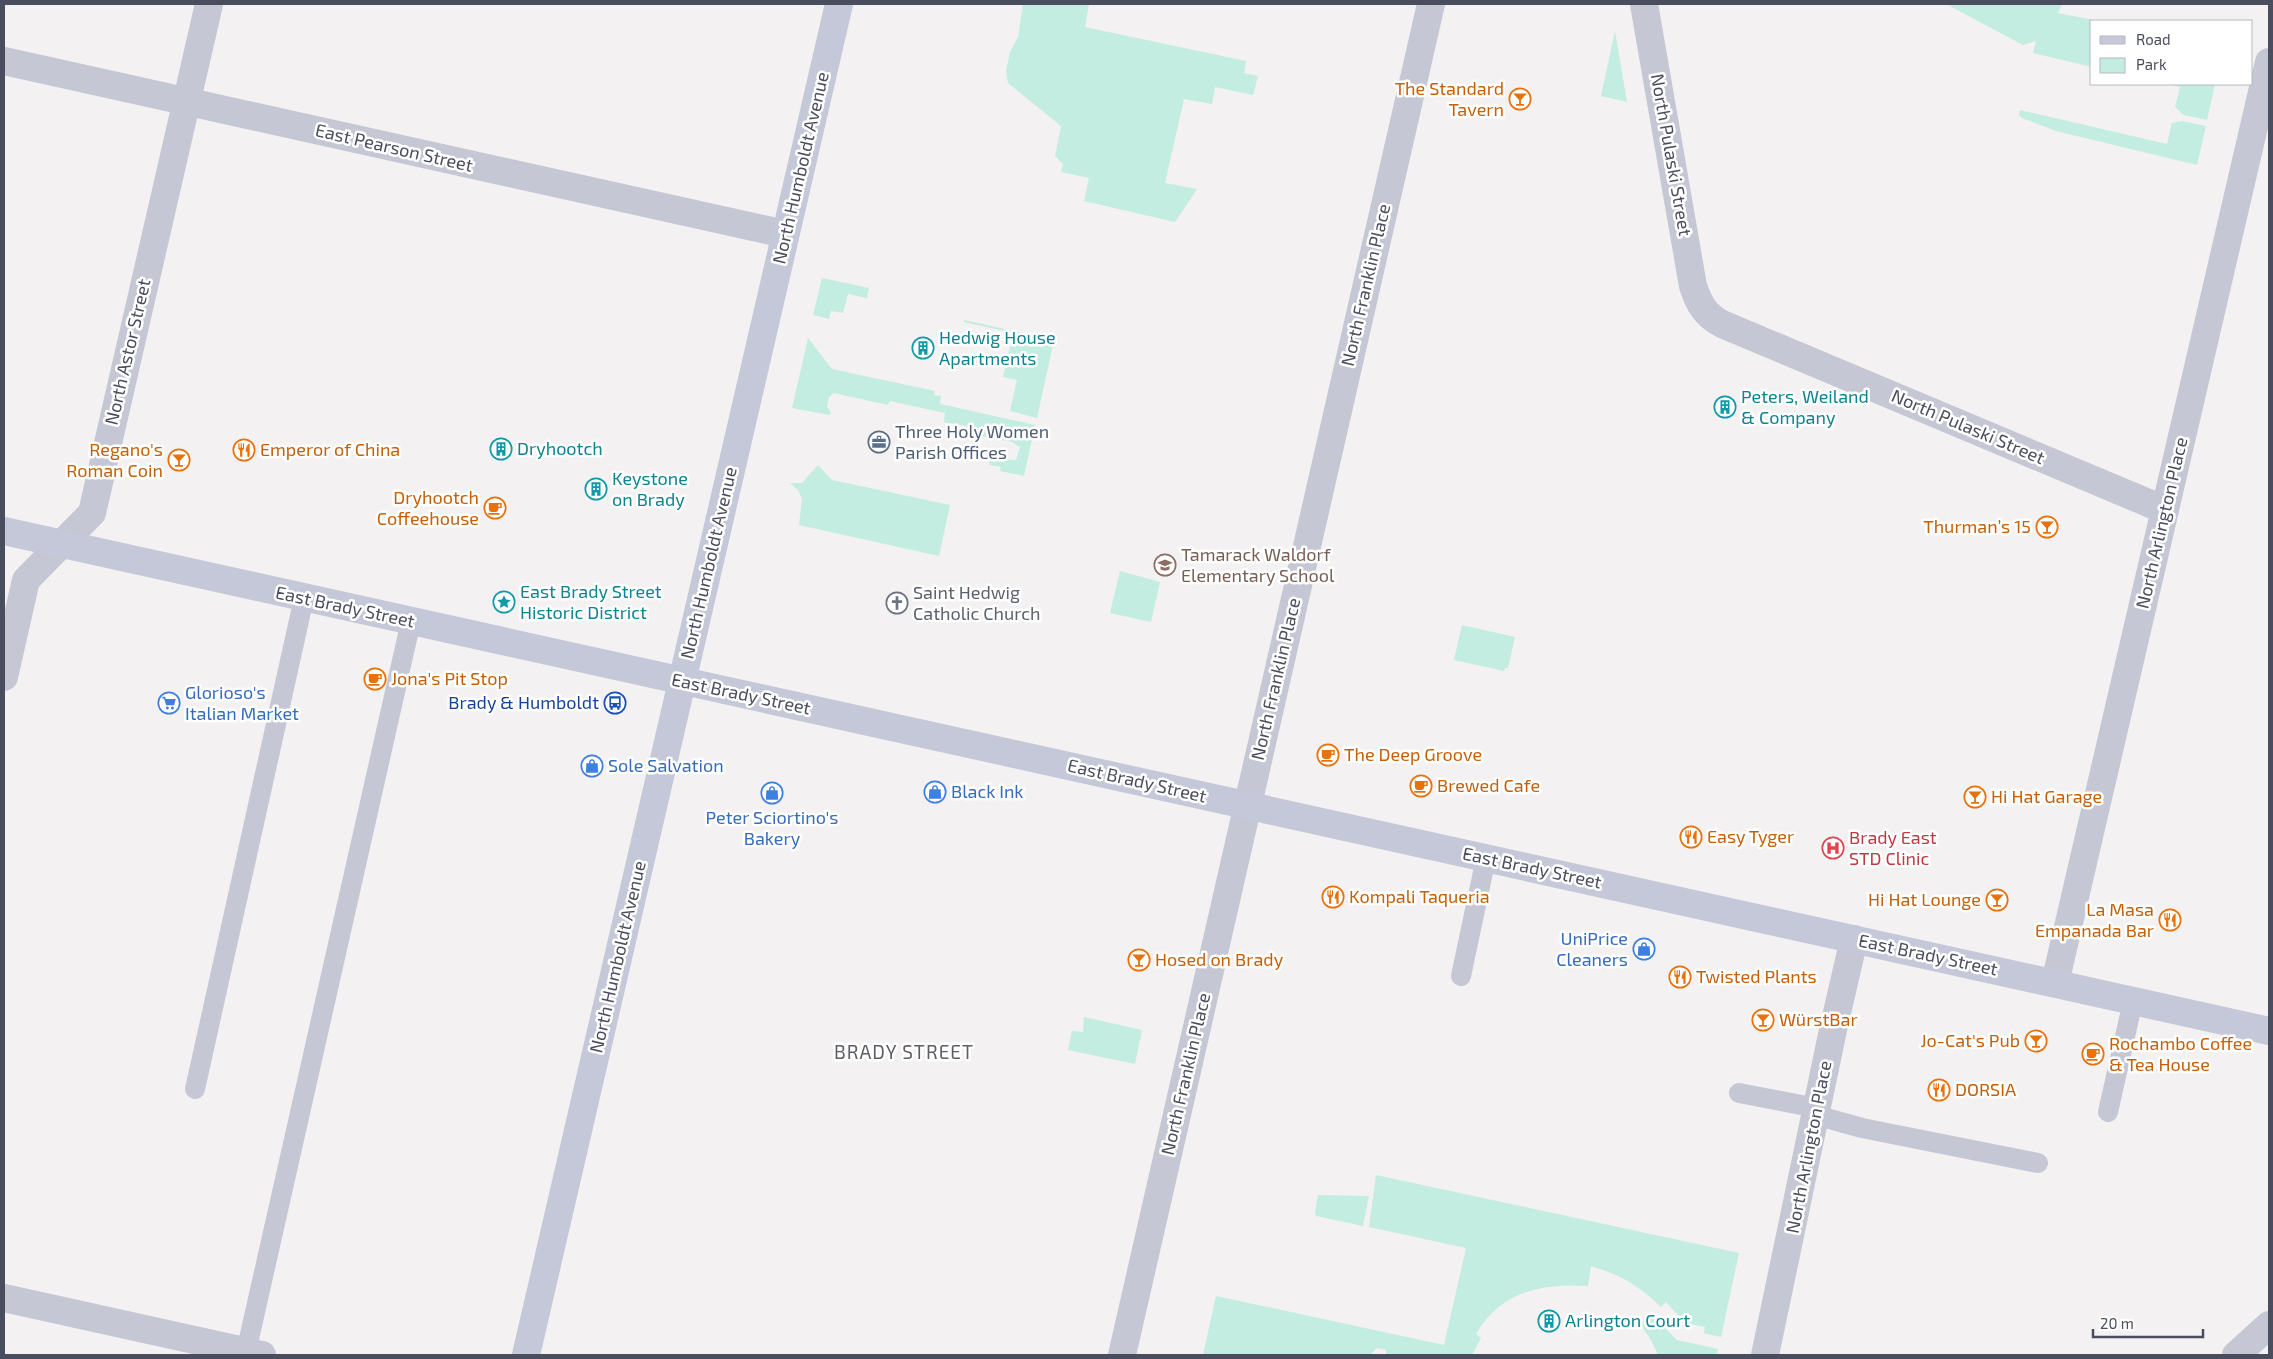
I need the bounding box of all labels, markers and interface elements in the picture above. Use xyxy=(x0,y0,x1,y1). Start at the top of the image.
legend xyxy=(2090,20,2253,85)
text: Road xyxy=(2136,30,2171,48)
text: Park xyxy=(2136,55,2167,73)
street label: North Humboldt Avenue xyxy=(767,70,833,266)
street label: North Pulaski Street xyxy=(1647,72,1697,238)
place label: The Standard Tavern xyxy=(1395,77,1504,120)
bar icon: The Standard Tavern xyxy=(1508,87,1532,111)
street label: East Pearson Street xyxy=(313,118,475,176)
street label: North Franklin Place xyxy=(1336,201,1394,368)
street label: North Astor Street xyxy=(100,276,155,427)
place label: Hedwig House Apartments xyxy=(939,326,1056,369)
building icon: Hedwig House Apartments xyxy=(911,336,935,360)
street label: North Pulaski Street xyxy=(1888,384,2048,468)
place label: Peters, Weiland & Company xyxy=(1741,385,1869,428)
building icon: Peters, Weiland & Company xyxy=(1713,395,1737,419)
place label: Three Holy Women Parish Offices xyxy=(895,420,1049,463)
office icon: Three Holy Women Parish Offices xyxy=(867,430,891,454)
street label: North Arlington Place xyxy=(2131,435,2191,611)
building icon: Dryhootch xyxy=(489,437,513,461)
place label: Dryhootch xyxy=(517,437,603,459)
place label: Regano's Roman Coin xyxy=(66,438,163,481)
restaurant icon: Emperor of China xyxy=(232,438,256,462)
place label: Emperor of China xyxy=(260,438,400,460)
bar icon: Regano's Roman Coin xyxy=(167,448,191,472)
street label: North Humboldt Avenue xyxy=(675,465,741,661)
place label: Keystone on Brady xyxy=(612,467,688,510)
building icon: Keystone on Brady xyxy=(584,477,608,501)
place label: Dryhootch Coffeehouse xyxy=(377,486,479,529)
cafe icon: Dryhootch Coffeehouse xyxy=(483,496,507,520)
place label: Thurman’s 15 xyxy=(1923,515,2031,537)
bar icon: Thurman’s 15 xyxy=(2035,515,2059,539)
place label: Tamarack Waldorf Elementary School xyxy=(1181,543,1335,586)
school or university icon: Tamarack Waldorf Elementary School xyxy=(1153,553,1177,577)
place label: East Brady Street Historic District xyxy=(520,580,662,623)
street label: East Brady Street xyxy=(274,581,417,632)
place label: Saint Hedwig Catholic Church xyxy=(913,581,1041,624)
place icon: East Brady Street Historic District xyxy=(492,590,516,614)
church icon: Saint Hedwig Catholic Church xyxy=(885,591,909,615)
street label: North Franklin Place xyxy=(1246,595,1304,762)
cafe icon: Jona's Pit Stop xyxy=(363,667,387,691)
place label: Jona's Pit Stop xyxy=(391,667,508,689)
street label: East Brady Street xyxy=(670,668,813,719)
place label: Glorioso's Italian Market xyxy=(185,681,299,724)
supermarket icon: Glorioso's Italian Market xyxy=(157,691,181,715)
place label: Brady & Humboldt xyxy=(448,691,599,713)
bus stop icon: Brady & Humboldt xyxy=(603,691,627,715)
cafe icon: The Deep Groove xyxy=(1316,743,1340,767)
place label: The Deep Groove xyxy=(1344,743,1482,765)
street label: East Brady Street xyxy=(1066,753,1209,807)
shop icon: Sole Salvation xyxy=(580,754,604,778)
place label: Sole Salvation xyxy=(608,754,724,776)
cafe icon: Brewed Cafe xyxy=(1409,774,1433,798)
place label: Brewed Cafe xyxy=(1437,774,1540,796)
shop icon: Black Ink xyxy=(923,780,947,804)
place label: Black Ink xyxy=(951,780,1024,802)
shop icon: Peter Sciortino's Bakery xyxy=(760,781,784,805)
bar icon: Hi Hat Garage xyxy=(1963,785,1987,809)
place label: Hi Hat Garage xyxy=(1991,785,2102,807)
place label: Peter Sciortino's Bakery xyxy=(706,806,838,849)
restaurant icon: Easy Tyger xyxy=(1679,825,1703,849)
place label: Easy Tyger xyxy=(1707,825,1794,847)
place label: Brady East STD Clinic xyxy=(1849,826,1937,869)
hospital icon: Brady East STD Clinic xyxy=(1821,836,1845,860)
street label: East Brady Street xyxy=(1461,842,1604,893)
street label: North Humboldt Avenue xyxy=(584,859,650,1055)
restaurant icon: Kompali Taqueria xyxy=(1321,885,1345,909)
place label: Kompali Taqueria xyxy=(1349,885,1490,907)
place label: Hi Hat Lounge xyxy=(1868,888,1981,910)
bar icon: Hi Hat Lounge xyxy=(1985,888,2009,912)
place label: La Masa Empanada Bar xyxy=(2035,898,2154,941)
restaurant icon: La Masa Empanada Bar xyxy=(2158,908,2182,932)
place label: UniPrice Cleaners xyxy=(1556,927,1628,970)
street label: East Brady Street xyxy=(1857,929,2000,980)
shop icon: UniPrice Cleaners xyxy=(1632,937,1656,961)
bar icon: Hosed on Brady xyxy=(1127,948,1151,972)
place label: Hosed on Brady xyxy=(1155,948,1284,970)
restaurant icon: Twisted Plants xyxy=(1668,965,1692,989)
place label: Twisted Plants xyxy=(1696,965,1817,987)
street label: North Franklin Place xyxy=(1156,990,1214,1157)
bar icon: WürstBar xyxy=(1751,1008,1775,1032)
place label: WürstBar xyxy=(1779,1008,1858,1030)
place label: Jo-Cat's Pub xyxy=(1921,1029,2020,1051)
bar icon: Jo-Cat's Pub xyxy=(2024,1029,2048,1053)
place label: Rochambo Coffee & Tea House xyxy=(2109,1032,2252,1075)
district label: BRADY STREET xyxy=(834,1040,974,1063)
cafe icon: Rochambo Coffee & Tea House xyxy=(2081,1042,2105,1066)
street label: North Arlington Place xyxy=(1780,1059,1836,1235)
restaurant icon: DORSIA xyxy=(1927,1078,1951,1102)
place label: DORSIA xyxy=(1955,1078,2017,1100)
scale bar xyxy=(2093,1306,2203,1338)
building icon: Arlington Court xyxy=(1537,1309,1561,1333)
place label: Arlington Court xyxy=(1565,1309,1690,1331)
text: 20 m xyxy=(2100,1314,2134,1332)

